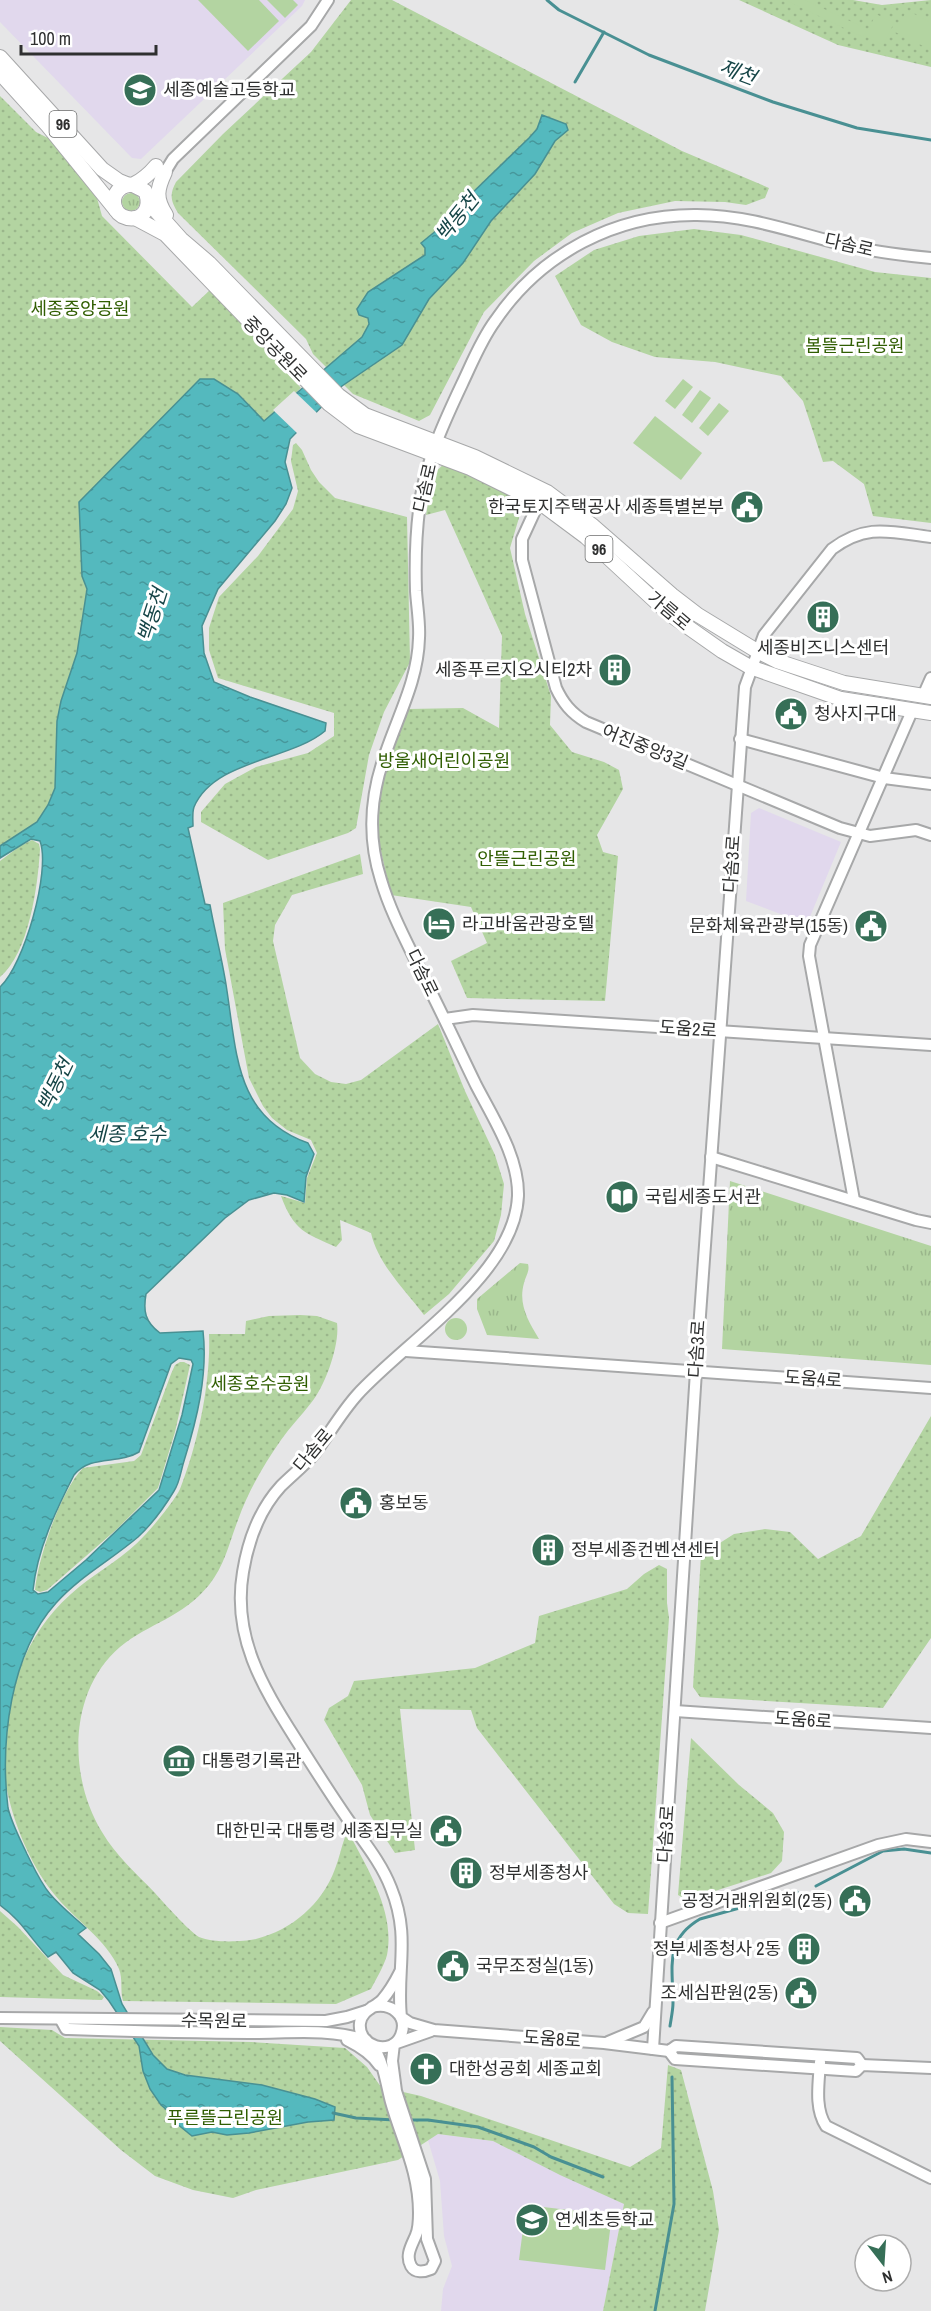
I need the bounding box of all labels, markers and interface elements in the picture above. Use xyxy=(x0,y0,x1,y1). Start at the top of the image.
scale bar xyxy=(21,18,156,56)
text: 100 m xyxy=(30,26,71,51)
water label: 제천 xyxy=(716,52,763,92)
school or university icon: 세종예술고등학교 xyxy=(122,72,158,108)
place label: 세종예술고등학교 xyxy=(163,77,295,102)
road number: 96 xyxy=(50,111,76,137)
water label: 백동천 xyxy=(429,185,486,247)
street label: 다솜로 xyxy=(822,227,876,262)
park label: 세종중앙공원 xyxy=(30,296,130,321)
street label: 중앙공원로 xyxy=(238,310,313,387)
park label: 봄뜰근린공원 xyxy=(805,333,905,358)
street label: 다솜로 xyxy=(407,461,442,515)
public building icon: 한국토지주택공사 세종특별본부 xyxy=(729,489,765,525)
place label: 한국토지주택공사 세종특별본부 xyxy=(488,494,724,519)
road number: 96 xyxy=(586,536,612,562)
water label: 백동천 xyxy=(130,582,174,645)
street label: 가름로 xyxy=(642,585,696,636)
building icon: 세종비즈니스센터 xyxy=(805,599,841,635)
place label: 세종비즈니스센터 xyxy=(757,635,889,660)
building icon: 세종푸르지오시티2차 xyxy=(597,652,633,688)
place label: 세종푸르지오시티2차 xyxy=(435,657,592,682)
public building icon: 청사지구대 xyxy=(773,696,809,732)
place label: 청사지구대 xyxy=(814,701,897,726)
street label: 어진중앙3길 xyxy=(598,718,692,775)
park label: 방울새어린이공원 xyxy=(378,748,510,773)
street label: 다솜3로 xyxy=(717,834,746,894)
park label: 안뜰근린공원 xyxy=(477,846,577,871)
hotel icon: 라고바움관광호텔 xyxy=(421,906,457,942)
public building icon: 문화체육관광부(15동) xyxy=(853,908,889,944)
place label: 라고바움관광호텔 xyxy=(462,911,594,936)
place label: 문화체육관광부(15동) xyxy=(689,913,848,938)
street label: 다솜로 xyxy=(400,945,445,1001)
street label: 도움2로 xyxy=(658,1014,718,1043)
water label: 백동천 xyxy=(30,1052,80,1116)
water label: 세종 호수 xyxy=(88,1120,167,1147)
library icon: 국립세종도서관 xyxy=(604,1179,640,1215)
place label: 국립세종도서관 xyxy=(645,1184,761,1209)
street label: 다솜3로 xyxy=(682,1319,711,1379)
street label: 도움4로 xyxy=(783,1364,843,1393)
park label: 세종호수공원 xyxy=(210,1371,310,1396)
street label: 다솜로 xyxy=(287,1423,338,1477)
public building icon: 홍보동 xyxy=(338,1485,374,1521)
place label: 홍보동 xyxy=(379,1490,429,1515)
building icon: 정부세종컨벤션센터 xyxy=(530,1532,566,1568)
place label: 정부세종컨벤션센터 xyxy=(571,1537,720,1562)
street label: 도움6로 xyxy=(773,1705,833,1734)
museum icon: 대통령기록관 xyxy=(161,1743,197,1779)
place label: 대통령기록관 xyxy=(202,1748,302,1773)
street label: 다솜3로 xyxy=(651,1804,680,1864)
public building icon: 대한민국 대통령 세종집무실 xyxy=(428,1813,464,1849)
place label: 대한민국 대통령 세종집무실 xyxy=(216,1818,423,1843)
building icon: 정부세종청사 xyxy=(448,1855,484,1891)
place label: 정부세종청사 xyxy=(489,1860,589,1885)
public building icon: 공정거래위원회(2동) xyxy=(837,1883,873,1919)
place label: 공정거래위원회(2동) xyxy=(681,1888,832,1913)
building icon: 정부세종청사 2동 xyxy=(786,1931,822,1967)
place label: 정부세종청사 2동 xyxy=(653,1936,781,1961)
public building icon: 국무조정실(1동) xyxy=(435,1948,471,1984)
place label: 국무조정실(1동) xyxy=(476,1953,593,1978)
public building icon: 조세심판원(2동) xyxy=(783,1975,819,2011)
place label: 조세심판원(2동) xyxy=(661,1980,778,2005)
street label: 수목원로 xyxy=(181,2007,247,2034)
street label: 도움8로 xyxy=(522,2024,582,2053)
church icon: 대한성공회 세종교회 xyxy=(408,2051,444,2087)
place label: 대한성공회 세종교회 xyxy=(449,2056,602,2081)
park label: 푸른뜰근린공원 xyxy=(167,2105,283,2130)
school or university icon: 연세초등학교 xyxy=(514,2202,550,2238)
place label: 연세초등학교 xyxy=(555,2207,654,2232)
north arrow xyxy=(853,2233,913,2293)
text: N xyxy=(880,2265,895,2289)

